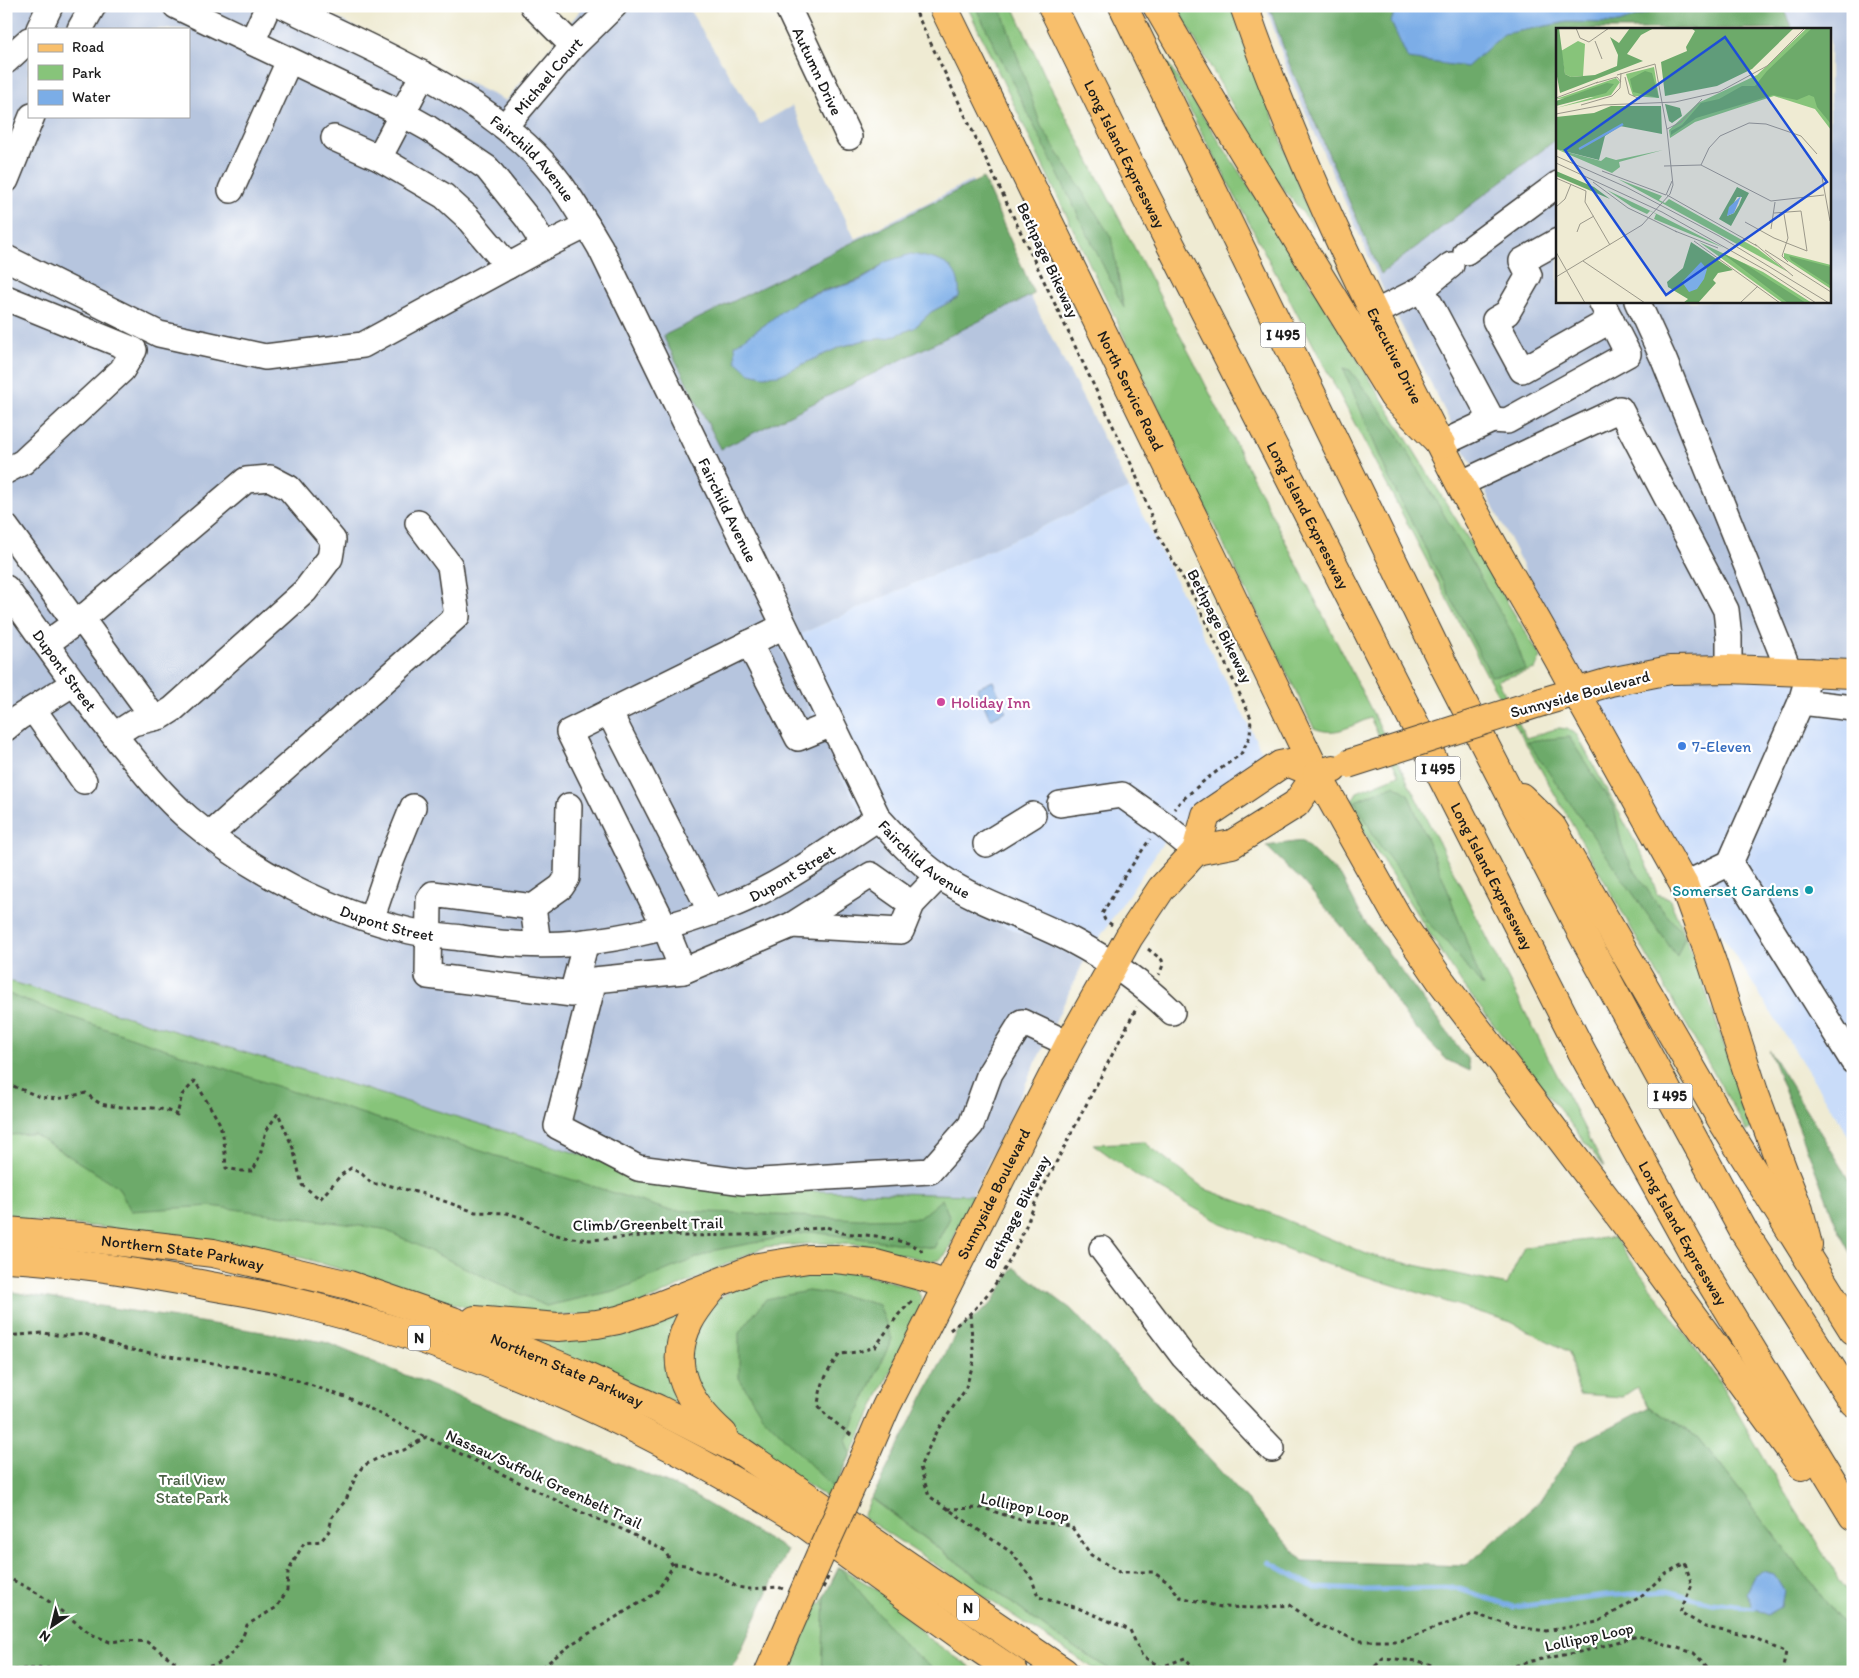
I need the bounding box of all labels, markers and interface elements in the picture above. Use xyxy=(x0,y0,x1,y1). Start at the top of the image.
street label: Autumn Drive xyxy=(789,24,847,118)
legend xyxy=(28,28,190,118)
inset map xyxy=(1556,28,1832,302)
street label: Michael Court xyxy=(510,33,586,118)
text: Road xyxy=(72,38,105,56)
text: Park xyxy=(72,64,102,82)
street label: Long Island Expressway xyxy=(1080,77,1170,232)
text: Water xyxy=(72,88,111,106)
street label: Fairchild Avenue xyxy=(487,110,579,205)
street label: Bethpage Bikeway xyxy=(1013,199,1083,321)
street label: Executive Drive xyxy=(1363,304,1427,407)
road number: I 495 xyxy=(1260,322,1306,348)
street label: North Service Road xyxy=(1094,327,1169,454)
street label: Long Island Expressway xyxy=(1263,438,1354,592)
street label: Fairchild Avenue xyxy=(695,455,762,566)
street label: Bethpage Bikeway xyxy=(1183,566,1257,686)
street label: Dupont Street xyxy=(29,626,101,715)
street label: Sunnyside Boulevard xyxy=(1508,666,1652,722)
place label: Holiday Inn xyxy=(951,693,1031,712)
marker: Holiday Inn xyxy=(935,696,947,708)
place label: 7-Eleven xyxy=(1692,737,1751,756)
marker: 7-Eleven xyxy=(1676,740,1688,752)
road number: I 495 xyxy=(1416,756,1460,782)
street label: Long Island Expressway xyxy=(1447,799,1538,953)
street label: Fairchild Avenue xyxy=(875,816,974,902)
street label: Dupont Street xyxy=(746,840,838,906)
place label: Somerset Gardens xyxy=(1672,881,1799,900)
marker: Somerset Gardens xyxy=(1803,884,1815,896)
street label: Dupont Street xyxy=(338,900,435,944)
road number: I 495 xyxy=(1648,1084,1692,1108)
street label: Sunnyside Boulevard xyxy=(952,1125,1034,1262)
street label: Bethpage Bikeway xyxy=(980,1152,1054,1272)
street label: Long Island Expressway xyxy=(1635,1158,1732,1309)
street label: Climb/Greenbelt Trail xyxy=(573,1213,724,1235)
street label: Northern State Parkway xyxy=(100,1230,266,1274)
road number: N xyxy=(408,1326,430,1350)
street label: Northern State Parkway xyxy=(488,1328,647,1411)
street label: Nassau/Suffolk Greenbelt Trail xyxy=(443,1425,646,1533)
park label: Trail View State Park xyxy=(156,1470,229,1507)
street label: Lollipop Loop xyxy=(979,1488,1071,1526)
road number: N xyxy=(957,1596,979,1620)
north arrow xyxy=(28,1600,78,1650)
street label: Lollipop Loop xyxy=(1543,1618,1635,1656)
text: N xyxy=(36,1627,54,1646)

